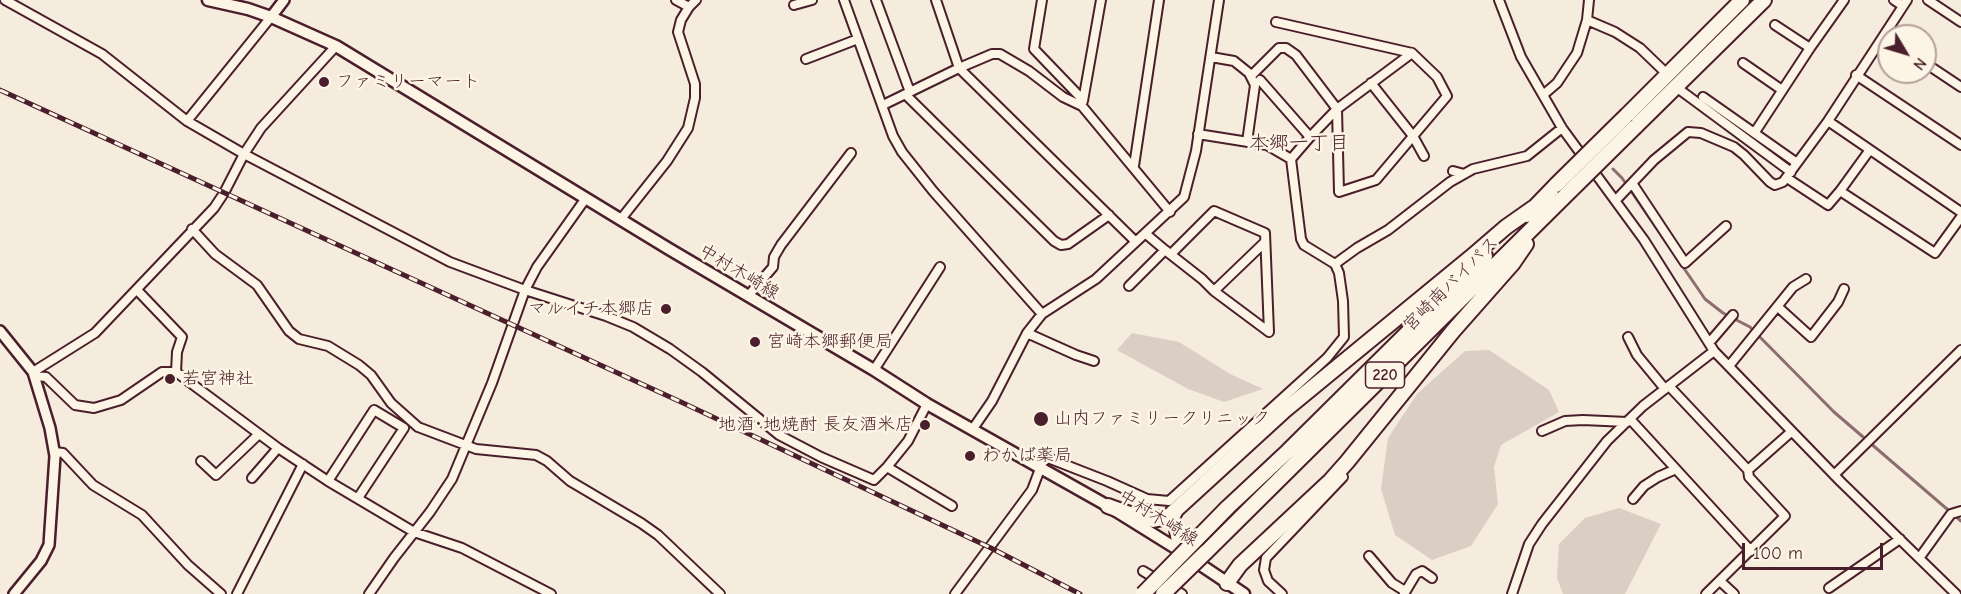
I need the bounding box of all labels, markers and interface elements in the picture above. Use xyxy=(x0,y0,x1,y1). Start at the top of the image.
north arrow xyxy=(1877,24,1937,84)
text: N xyxy=(1909,54,1930,74)
place label: ファミリーマート xyxy=(336,71,480,93)
marker: ファミリーマート xyxy=(317,75,331,89)
district label: 本郷一丁目 xyxy=(1249,131,1349,155)
street label: 宮崎南バイパス xyxy=(1399,232,1503,336)
street label: 中村木崎線 xyxy=(695,240,783,304)
place label: マルイチ本郷店 xyxy=(528,298,654,320)
marker: マルイチ本郷店 xyxy=(659,302,673,316)
place label: 宮崎本郷郵便局 xyxy=(767,331,893,353)
marker: 宮崎本郷郵便局 xyxy=(748,335,762,349)
road number: 220 xyxy=(1366,362,1404,388)
place label: 若宮神社 xyxy=(182,368,254,390)
marker: 若宮神社 xyxy=(163,372,177,386)
place label: 山内ファミリークリニック xyxy=(1054,408,1270,430)
marker: 山内ファミリークリニック xyxy=(1032,410,1050,428)
place label: 地酒･地焼酎 長友酒米店 xyxy=(718,414,913,436)
marker: 地酒･地焼酎 長友酒米店 xyxy=(918,418,932,432)
place label: わかば薬局 xyxy=(982,445,1072,467)
marker: わかば薬局 xyxy=(963,449,977,463)
street label: 中村木崎線 xyxy=(1114,485,1202,551)
scale bar xyxy=(1745,531,1886,569)
text: 100 m xyxy=(1753,543,1803,564)

